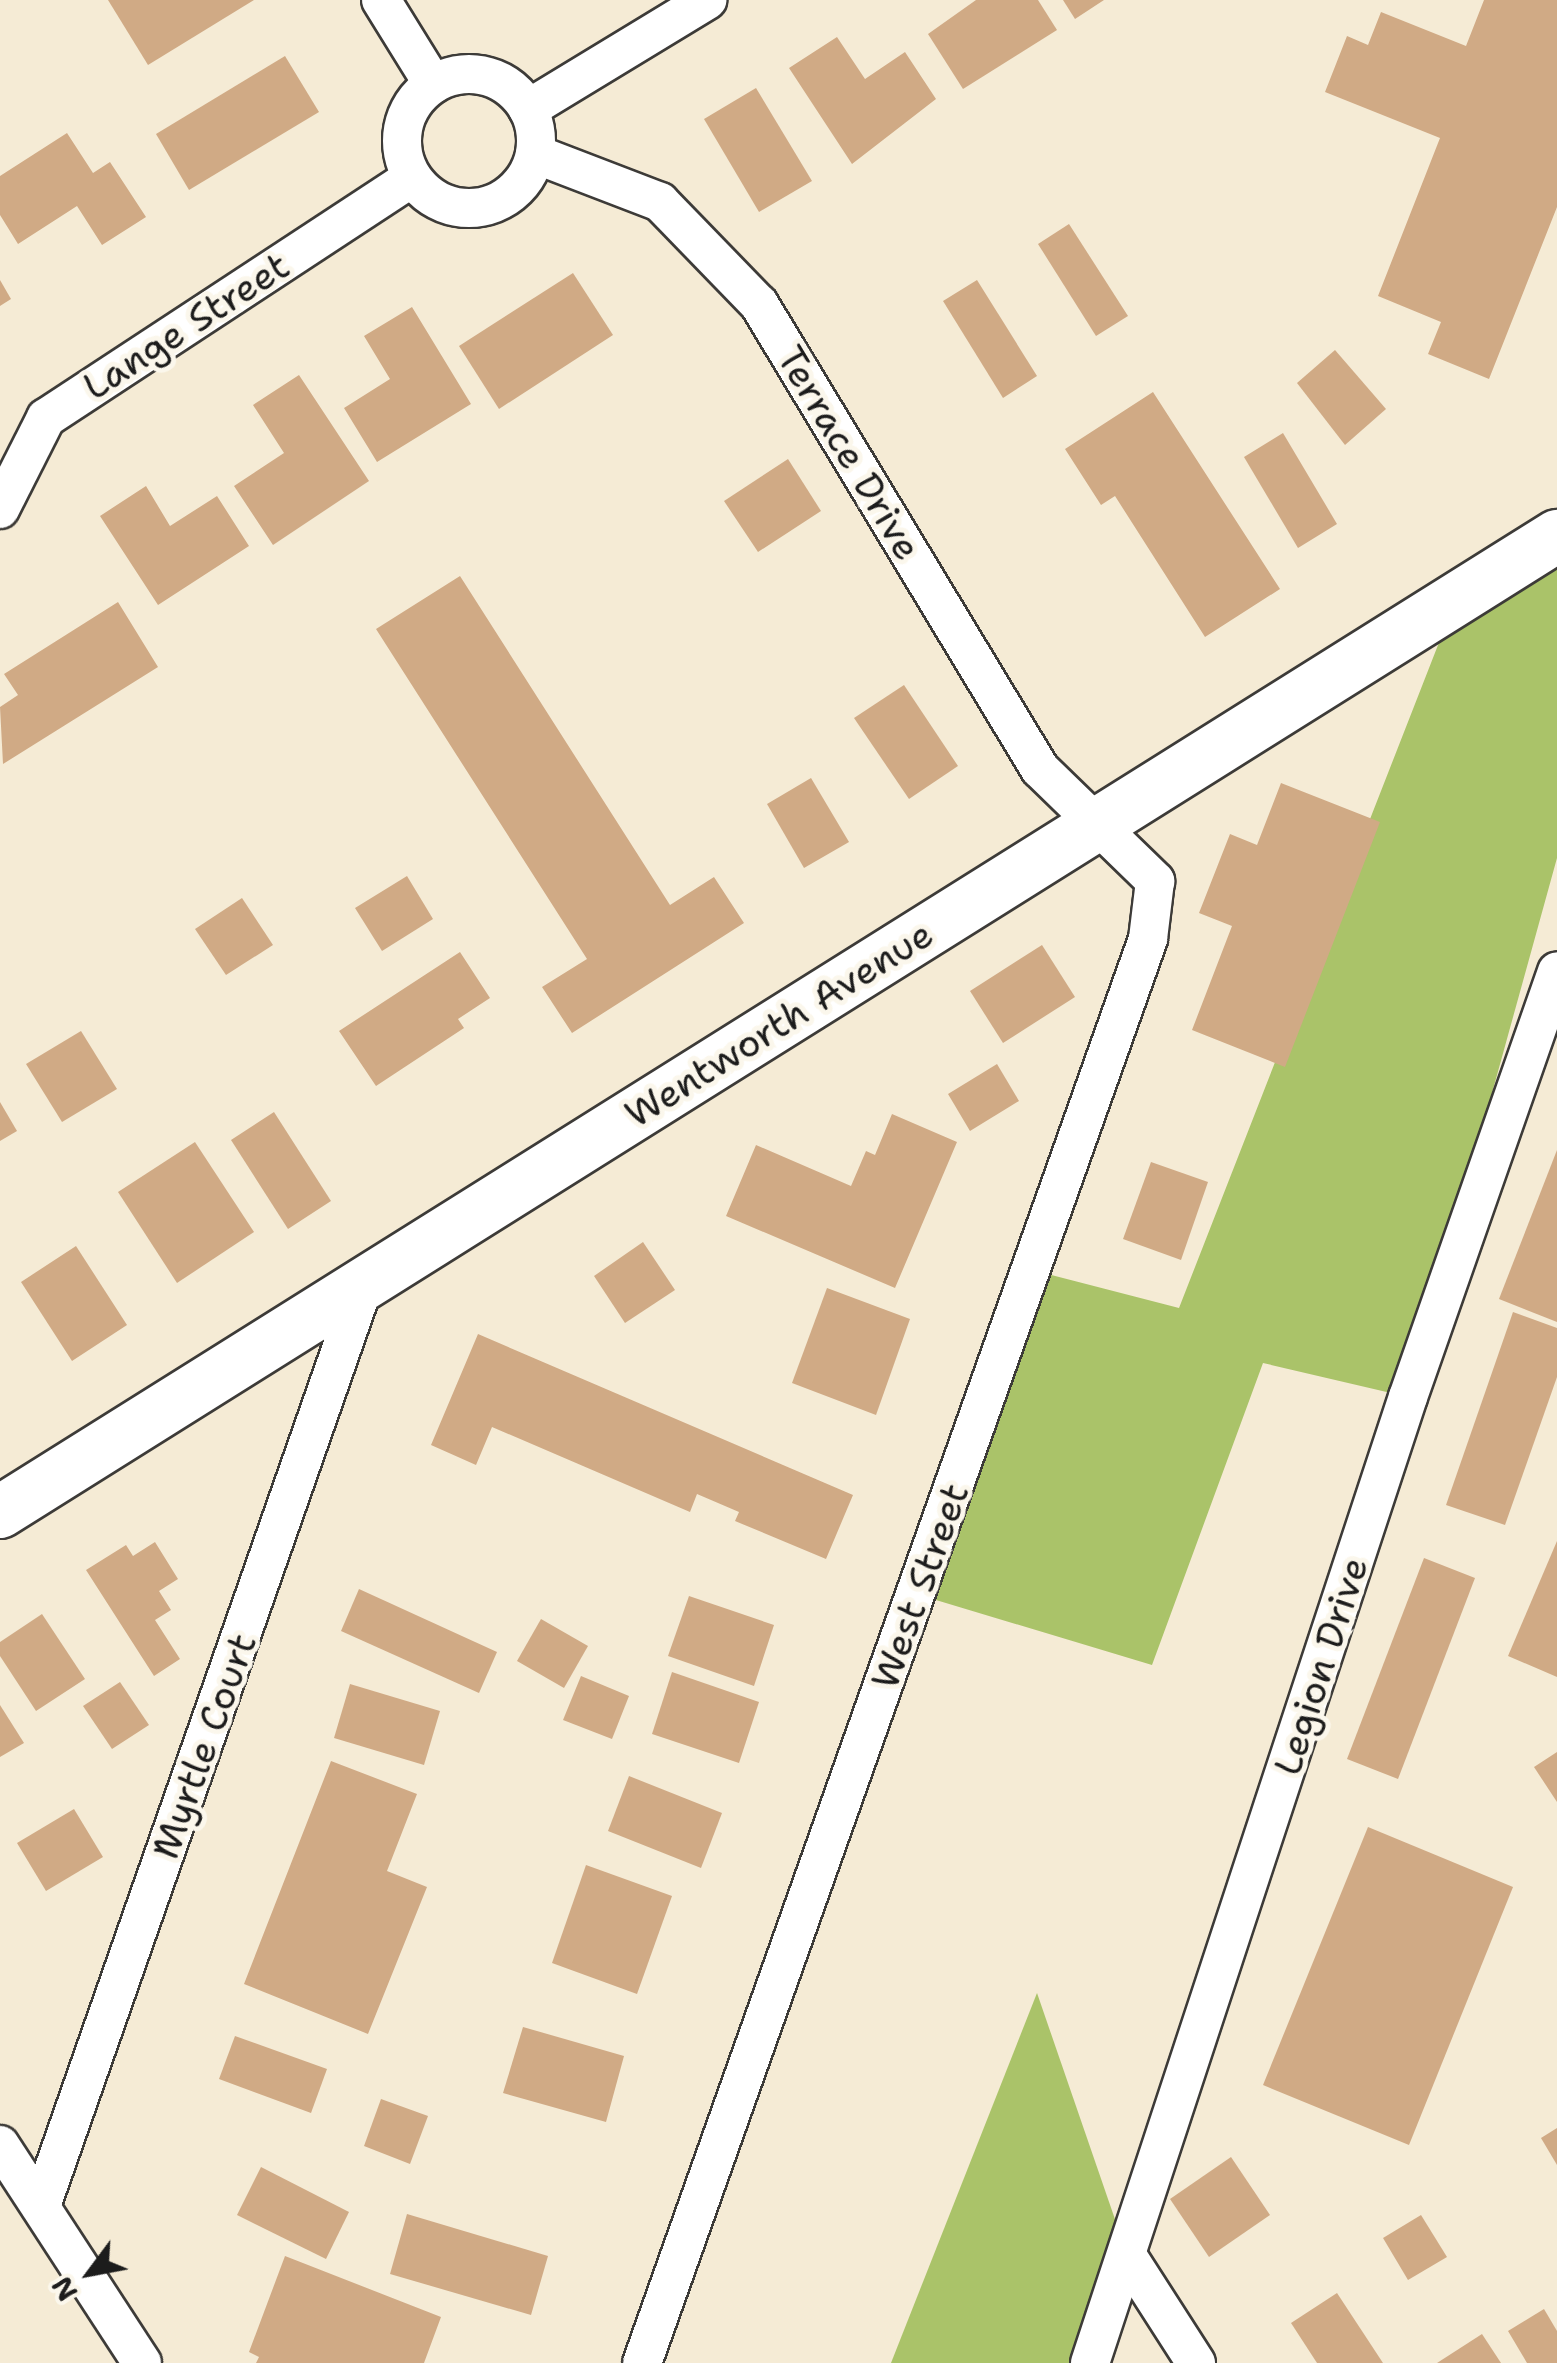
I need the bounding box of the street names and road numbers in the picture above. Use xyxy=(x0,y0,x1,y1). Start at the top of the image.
street label: Lange Street xyxy=(75,243,297,409)
street label: Terrace Drive xyxy=(767,338,931,568)
street label: Wentworth Avenue xyxy=(617,911,941,1137)
street label: West Street xyxy=(862,1477,978,1695)
street label: Legion Drive xyxy=(1264,1551,1378,1781)
street label: Myrtle Court xyxy=(142,1627,266,1865)

